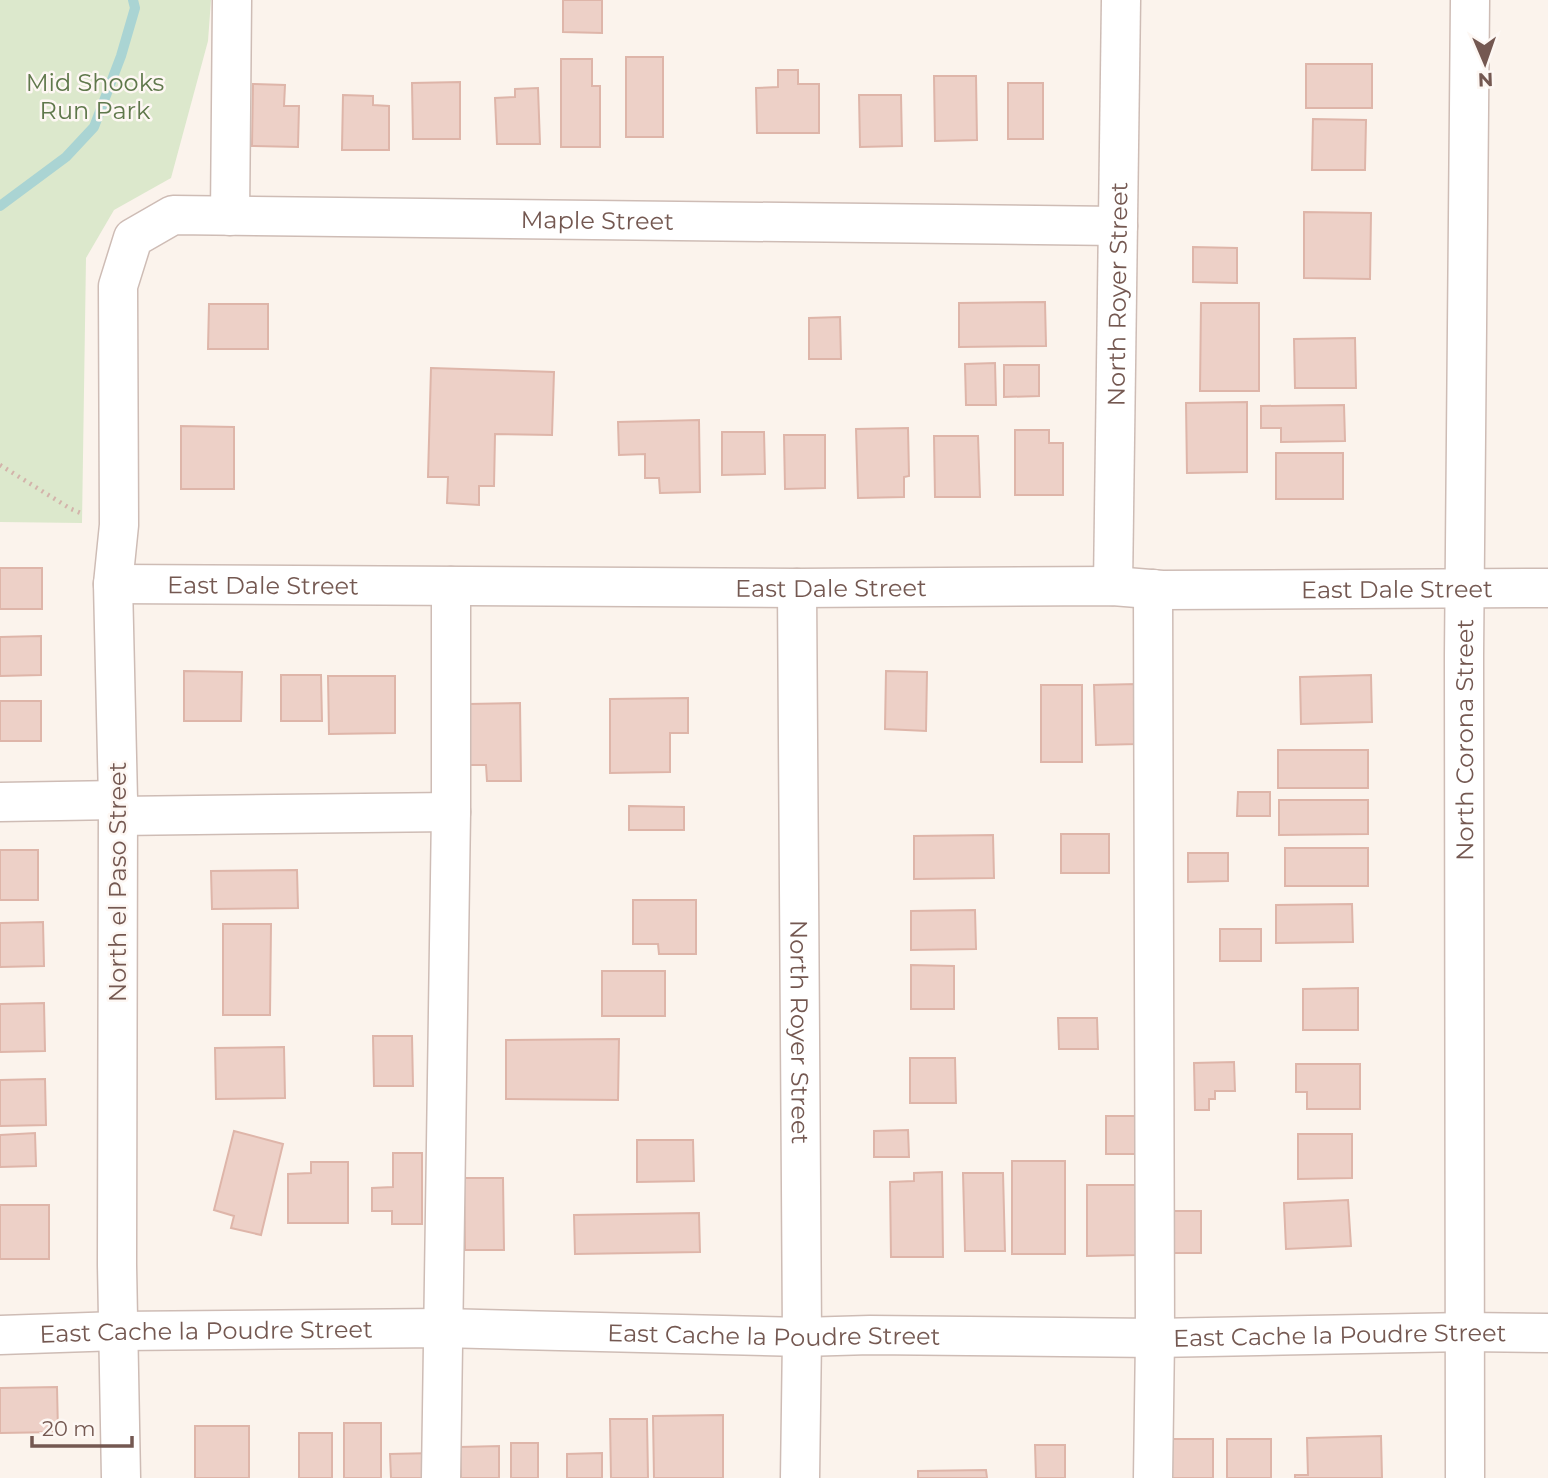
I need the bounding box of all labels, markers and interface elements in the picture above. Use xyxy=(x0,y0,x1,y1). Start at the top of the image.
north arrow xyxy=(1450,28,1520,98)
park label: Mid Shooks Run Park xyxy=(26,68,164,125)
text: N xyxy=(1477,68,1494,91)
street label: North Royer Street xyxy=(1101,181,1133,407)
street label: Maple Street xyxy=(520,205,674,235)
street label: East Dale Street xyxy=(167,570,359,600)
street label: East Dale Street xyxy=(735,573,927,603)
street label: East Dale Street xyxy=(1301,574,1493,604)
street label: North Corona Street xyxy=(1449,619,1479,861)
street label: North el Paso Street xyxy=(103,761,132,1002)
street label: North Royer Street xyxy=(785,920,815,1145)
street label: East Cache la Poudre Street xyxy=(39,1314,373,1348)
street label: East Cache la Poudre Street xyxy=(1173,1317,1507,1352)
street label: East Cache la Poudre Street xyxy=(607,1318,941,1352)
scale bar xyxy=(32,1404,131,1448)
text: 20 m xyxy=(42,1416,96,1441)

